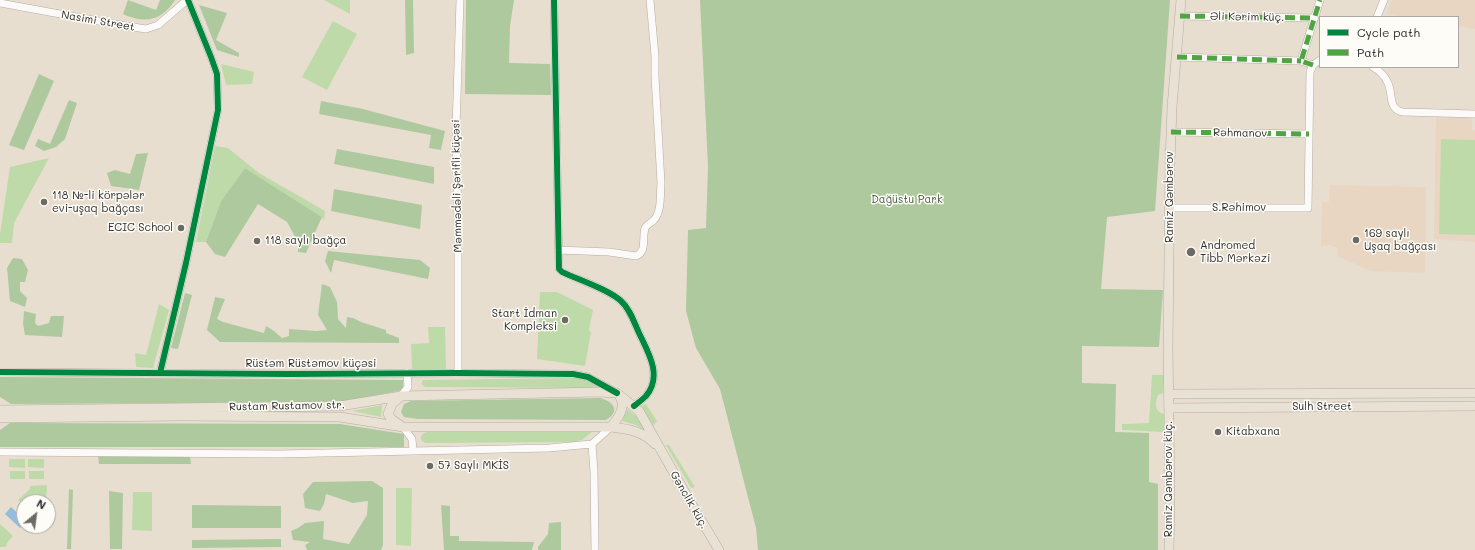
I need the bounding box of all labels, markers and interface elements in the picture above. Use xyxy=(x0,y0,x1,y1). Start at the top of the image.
street label: Nasimi Street xyxy=(60,8,136,34)
street label: Əli Kərim küç. xyxy=(1210,10,1284,24)
legend xyxy=(1319,16,1459,68)
text: Cycle path xyxy=(1357,24,1420,40)
text: Path xyxy=(1357,44,1384,60)
street label: Məmmədəli Şərifli küçəsi xyxy=(449,119,465,253)
street label: Rəhmanov xyxy=(1213,126,1267,140)
street label: Ramiz Qəmbərov xyxy=(1163,151,1177,243)
place label: 118 №-li körpələr evi-uşaq bağçası xyxy=(52,189,145,215)
park label: Dağüstu Park xyxy=(871,193,943,207)
marker: 118 №-li körpələr evi-uşaq bağçası xyxy=(39,197,49,207)
street label: S.Rəhimov xyxy=(1212,201,1266,215)
place label: ECIC School xyxy=(108,221,173,235)
marker: ECIC School xyxy=(176,223,186,233)
place label: 169 saylı Uşaq bağçası xyxy=(1364,227,1436,253)
place label: 118 saylı bağça xyxy=(265,234,346,248)
marker: 169 saylı Uşaq bağçası xyxy=(1351,235,1361,245)
marker: 118 saylı bağça xyxy=(252,236,262,246)
place label: Andromed Tibb Mərkəzi xyxy=(1200,239,1270,265)
marker: Andromed Tibb Mərkəzi xyxy=(1185,246,1197,258)
place label: Start İdman Kompleksi xyxy=(492,307,557,333)
marker: Start İdman Kompleksi xyxy=(560,315,570,325)
street label: Rüstəm Rüstəmov küçəsi xyxy=(246,357,376,371)
street label: Rustam Rustamov str. xyxy=(229,398,345,414)
street label: Sulh Street xyxy=(1292,400,1352,414)
street label: Ramiz Qəmbərov küç. xyxy=(1162,421,1176,537)
place label: Kitabxana xyxy=(1226,425,1280,439)
marker: Kitabxana xyxy=(1213,427,1223,437)
place label: 57 Saylı MKİS xyxy=(438,459,509,473)
marker: 57 Saylı MKİS xyxy=(425,461,435,471)
street label: Gənclik küç. xyxy=(667,469,711,531)
north arrow xyxy=(16,494,56,534)
text: N xyxy=(34,495,49,513)

